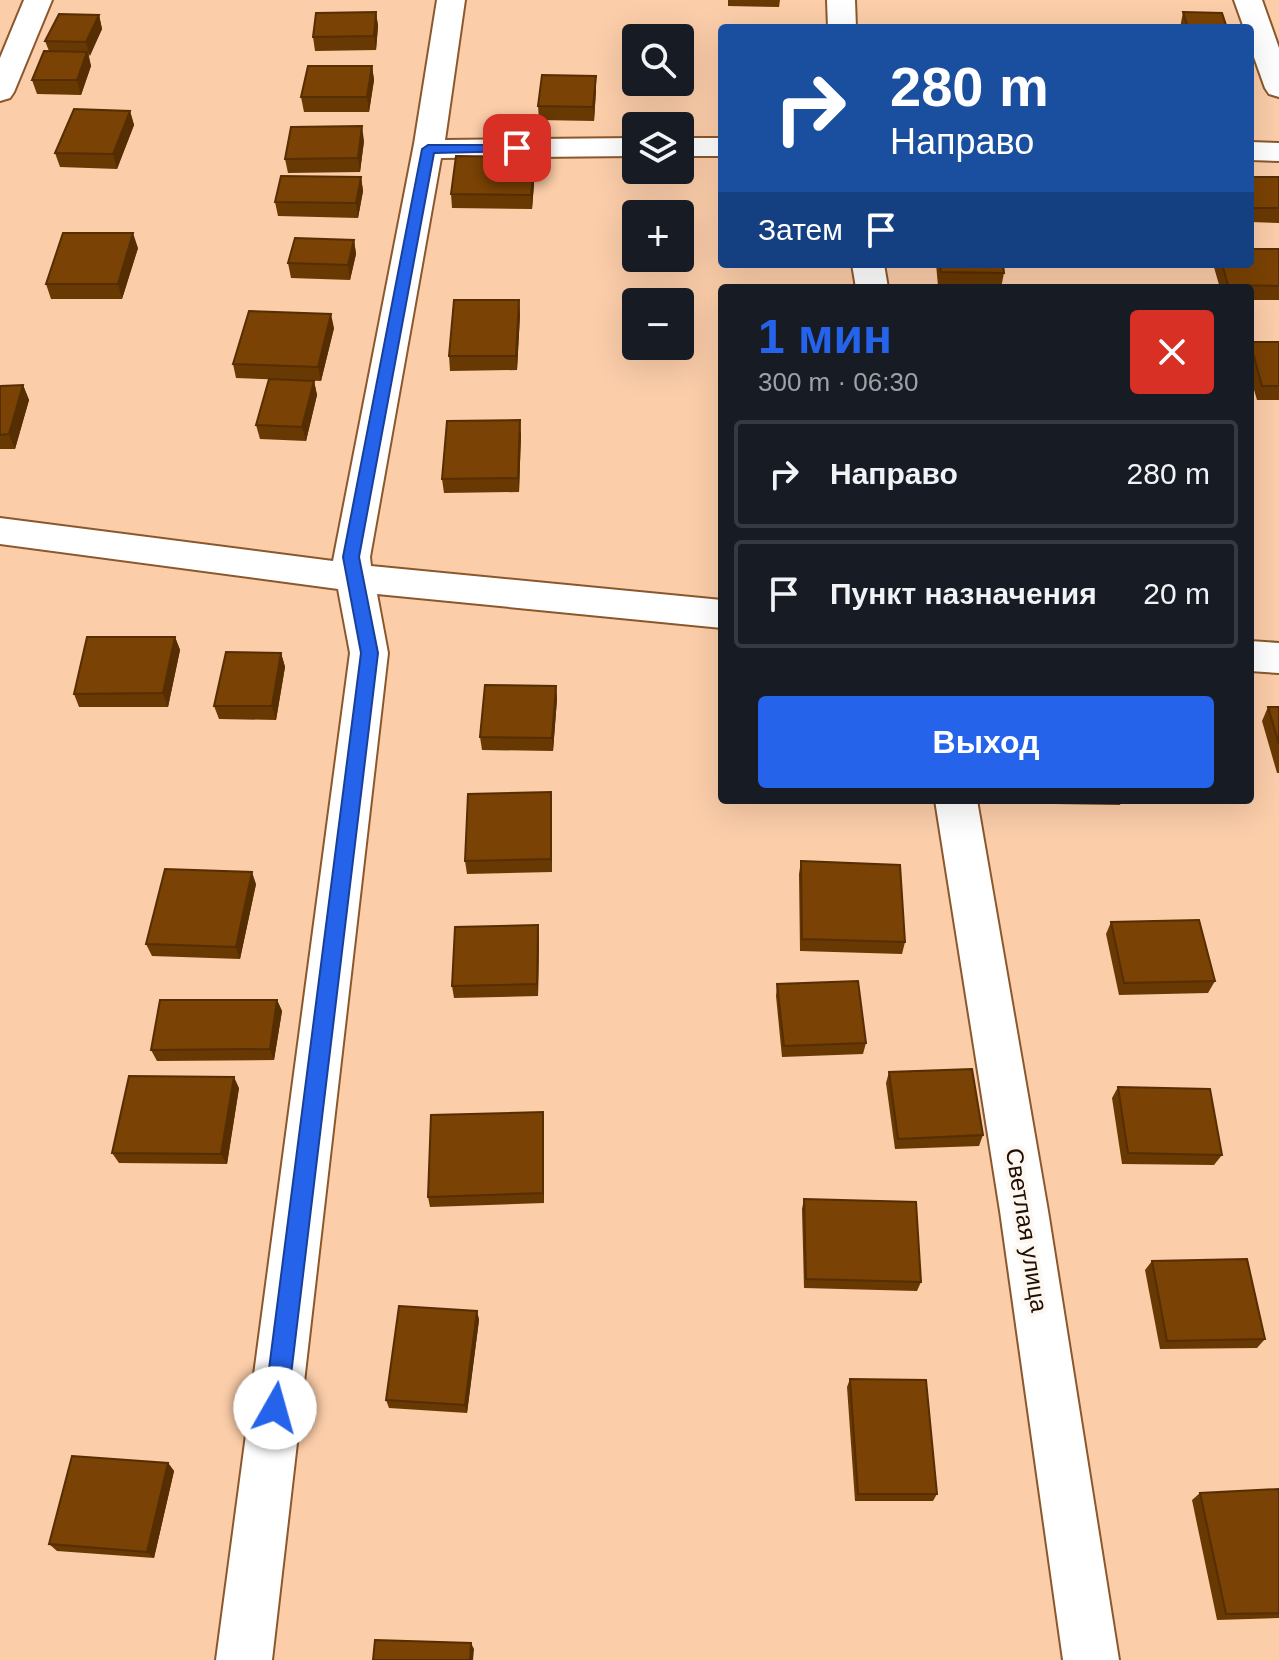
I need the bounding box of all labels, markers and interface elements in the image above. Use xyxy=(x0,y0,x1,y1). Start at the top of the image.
map controls xyxy=(622,24,694,360)
button: search xyxy=(622,24,694,96)
text: 280 m xyxy=(890,55,1049,118)
icon: right xyxy=(758,56,862,160)
button: layers xyxy=(622,112,694,184)
pin xyxy=(483,114,551,182)
text: Направо xyxy=(890,121,1034,162)
icon: arrive xyxy=(495,126,539,170)
button: + xyxy=(622,200,694,272)
icon: arrive xyxy=(859,208,903,252)
text: Затем xyxy=(758,213,843,246)
button: − xyxy=(622,288,694,360)
text: 1 мин xyxy=(758,310,892,363)
button: close xyxy=(1130,310,1214,394)
text: 300 m · 06:30 xyxy=(758,367,918,397)
icon: right xyxy=(762,452,806,496)
text: Направо xyxy=(830,457,958,490)
text: 280 m xyxy=(1127,457,1210,490)
icon: arrive xyxy=(762,572,806,616)
text: Пункт назначения xyxy=(830,577,1097,610)
text: 20 m xyxy=(1143,577,1210,610)
button: Выход xyxy=(758,696,1214,788)
street label: Светлая улица xyxy=(1001,1146,1053,1315)
position arrow xyxy=(233,1366,317,1450)

